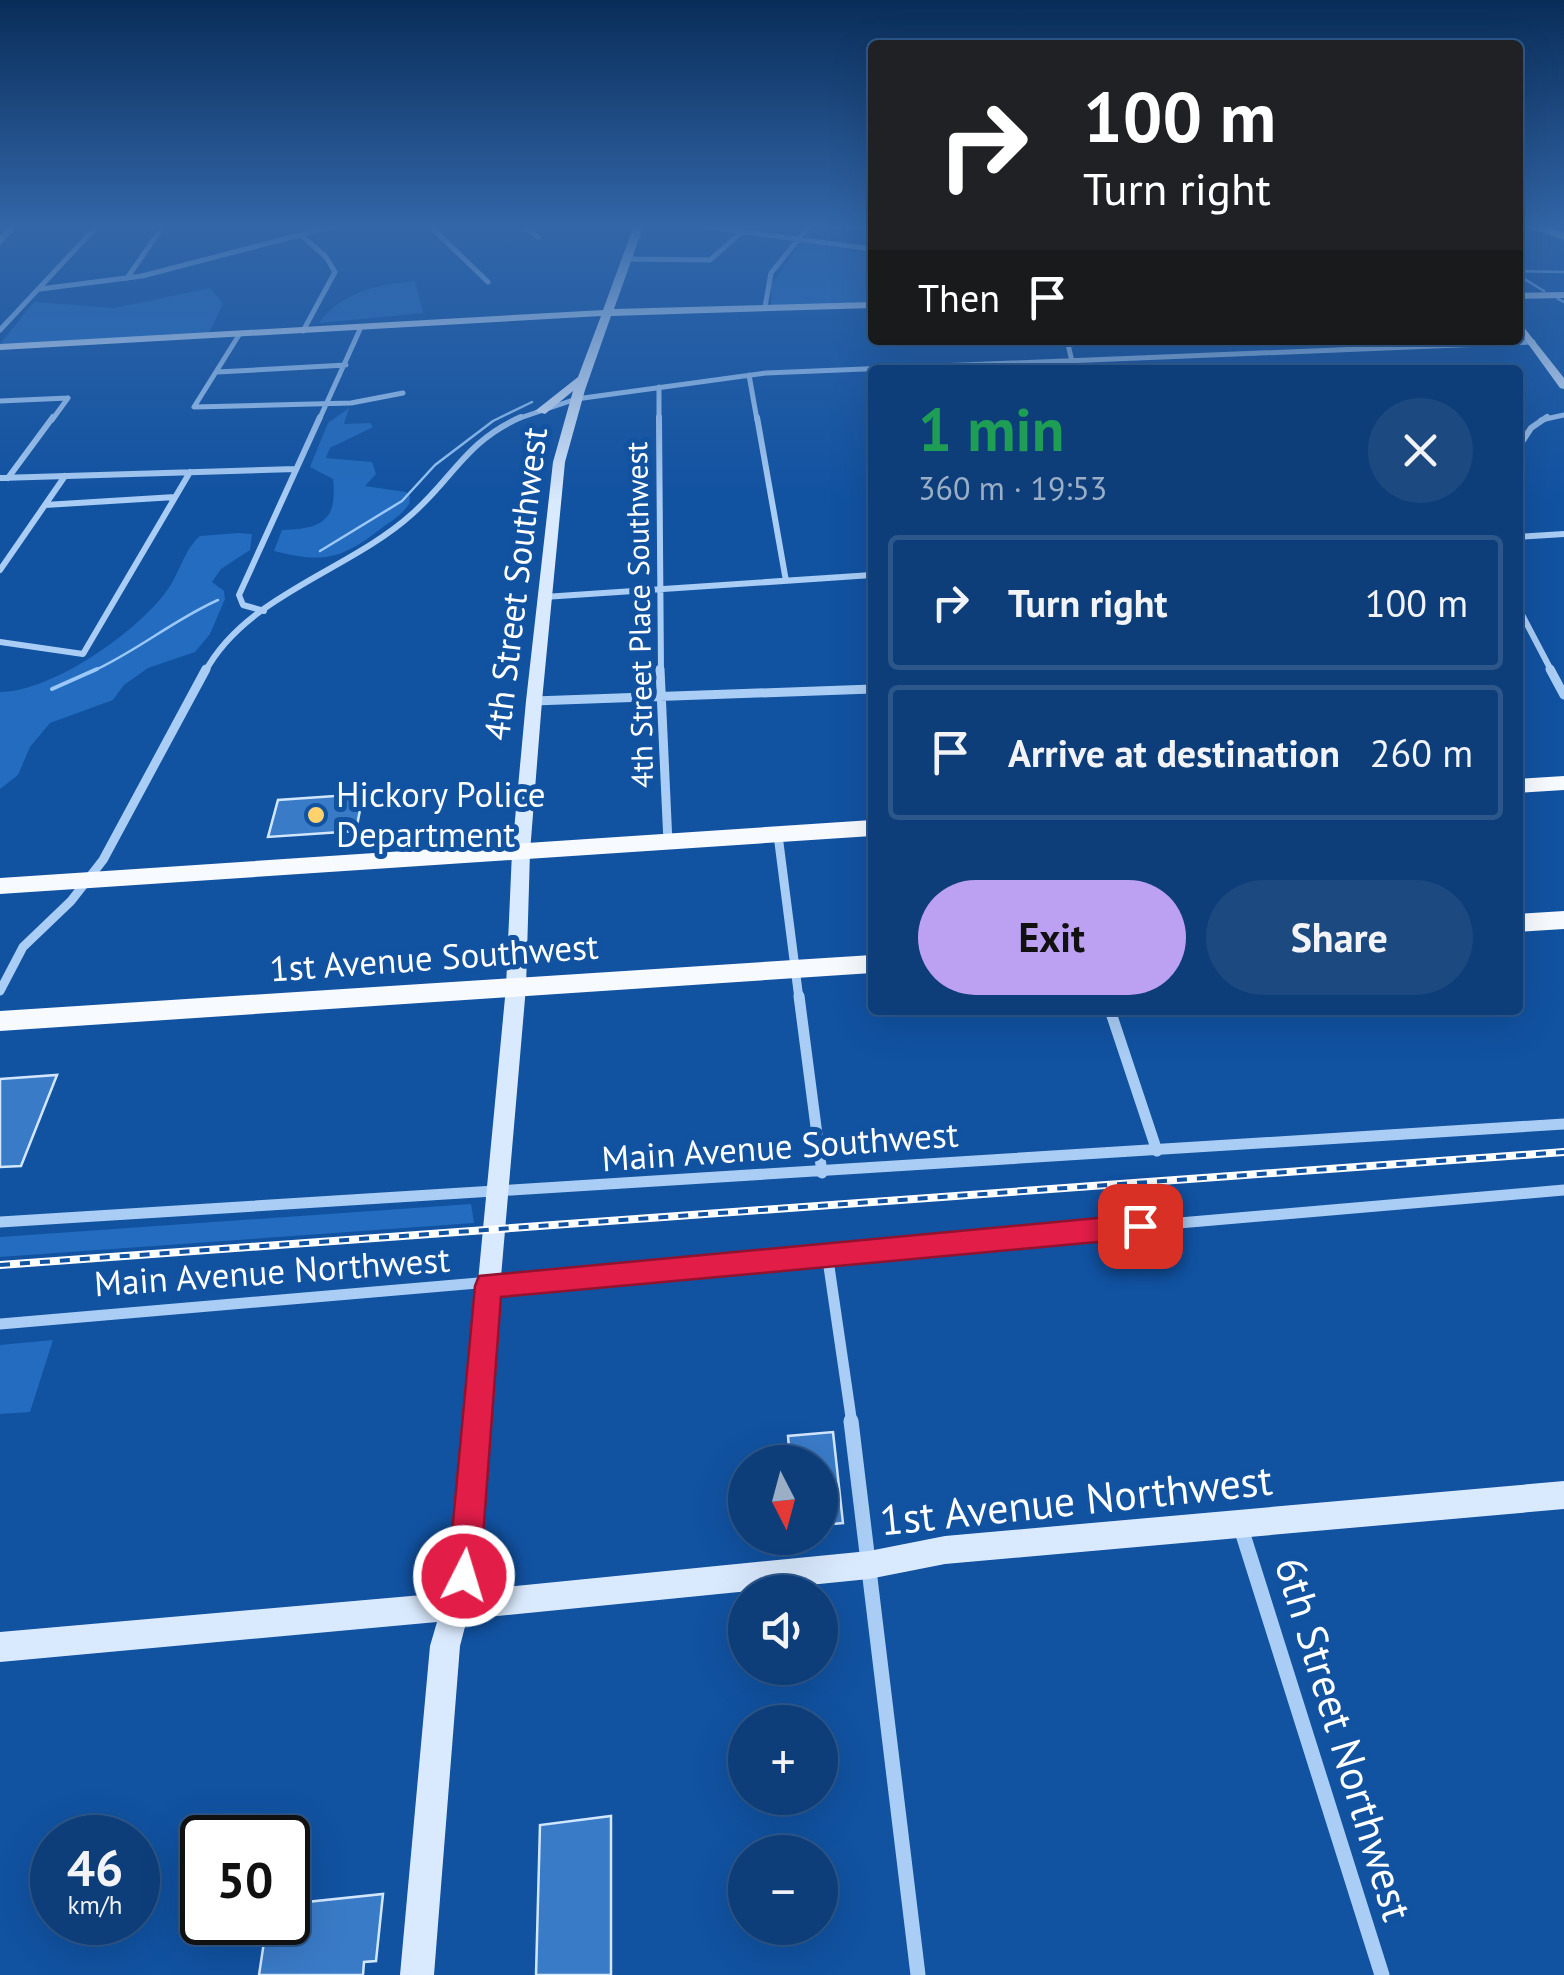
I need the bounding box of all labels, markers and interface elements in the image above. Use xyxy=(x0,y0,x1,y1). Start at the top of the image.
text: 100 m xyxy=(1083,71,1276,161)
icon: right xyxy=(918,80,1048,210)
text: Turn right xyxy=(1083,159,1271,217)
icon: arrive xyxy=(1020,270,1075,325)
text: Then xyxy=(918,273,1000,322)
text: 1 min xyxy=(918,390,1064,468)
button: close xyxy=(1368,398,1473,503)
street label: 4th Street Southwest xyxy=(473,425,557,743)
street label: 4th Street Place Southwest xyxy=(616,441,661,789)
text: 360 m · 19:53 xyxy=(918,467,1107,509)
icon: right xyxy=(923,575,978,630)
text: Turn right xyxy=(1008,578,1168,627)
text: 100 m xyxy=(1365,578,1468,627)
icon: arrive xyxy=(923,725,978,780)
text: Arrive at destination xyxy=(1008,728,1340,777)
text: 260 m xyxy=(1370,728,1473,777)
place label: Hickory Police Department xyxy=(336,771,546,857)
marker: Hickory Police Department xyxy=(305,804,327,826)
button: Exit xyxy=(918,880,1186,995)
button: Share xyxy=(1206,880,1473,995)
street label: 1st Avenue Southwest xyxy=(268,923,600,991)
street label: Main Avenue Southwest xyxy=(600,1111,960,1181)
pin xyxy=(1098,1184,1183,1269)
icon: arrive xyxy=(1113,1199,1168,1254)
street label: Main Avenue Northwest xyxy=(93,1236,451,1306)
north arrow xyxy=(728,1445,838,1555)
map controls xyxy=(728,1445,838,1945)
street label: 1st Avenue Northwest xyxy=(877,1452,1275,1547)
position arrow xyxy=(412,1524,516,1628)
street label: 6th Street Northwest xyxy=(1263,1551,1426,1927)
button: sound xyxy=(728,1575,838,1685)
button: + xyxy=(728,1705,838,1815)
speed limit sign: 50 xyxy=(180,1815,310,1945)
text: 46 xyxy=(67,1835,123,1900)
button: − xyxy=(728,1835,838,1945)
text: km/h xyxy=(68,1889,122,1921)

